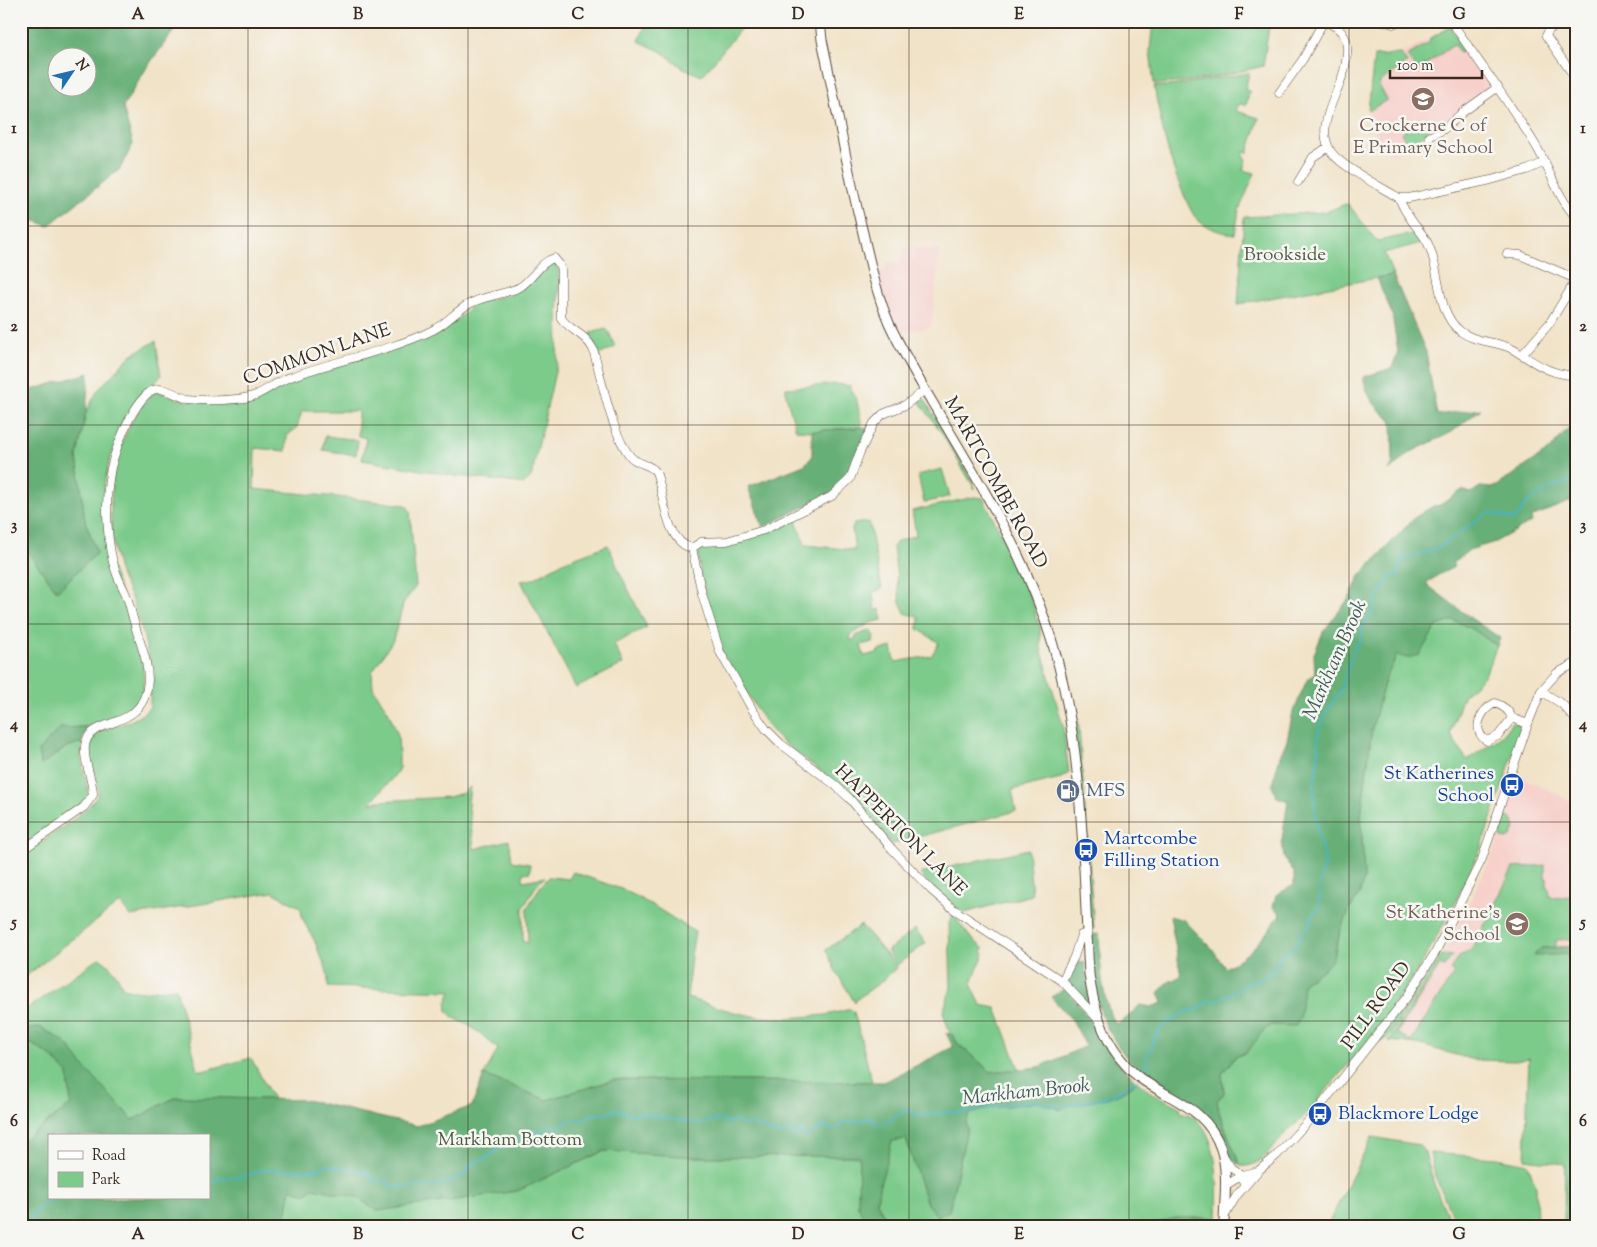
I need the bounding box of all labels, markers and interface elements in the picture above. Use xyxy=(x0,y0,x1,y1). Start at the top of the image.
text: A xyxy=(132,4,145,27)
text: B xyxy=(353,4,363,27)
text: C xyxy=(572,4,585,27)
text: D xyxy=(792,4,805,27)
text: E xyxy=(1014,4,1024,27)
text: F xyxy=(1235,4,1244,27)
text: G xyxy=(1452,4,1466,27)
north arrow xyxy=(48,48,98,98)
scale bar xyxy=(1390,48,1482,80)
text: N xyxy=(70,55,92,76)
text: 100 m xyxy=(1397,56,1434,77)
school or university icon: Crockerne C of E Primary School xyxy=(1410,86,1436,112)
place label: Crockerne C of E Primary School xyxy=(1353,113,1493,162)
text: 1 xyxy=(11,118,17,141)
text: 1 xyxy=(1580,118,1586,141)
park label: Brookside xyxy=(1244,242,1326,269)
text: 2 xyxy=(10,316,18,339)
text: 2 xyxy=(1579,316,1587,339)
street label: COMMON LANE xyxy=(240,317,395,393)
street label: MARTCOMBE ROAD xyxy=(936,392,1054,574)
text: 3 xyxy=(11,515,18,538)
text: 3 xyxy=(1580,515,1587,538)
water label: Markham Brook xyxy=(1297,595,1375,725)
text: 4 xyxy=(9,714,18,737)
text: 4 xyxy=(1578,714,1587,737)
street label: HAPPERTON LANE xyxy=(828,759,973,904)
place label: St Katherines School xyxy=(1384,761,1494,810)
bus stop icon: St Katherines School xyxy=(1499,772,1525,798)
fuel station icon: MFS xyxy=(1055,778,1081,804)
place label: MFS xyxy=(1086,778,1125,805)
place label: Martcombe Filling Station xyxy=(1104,826,1220,875)
bus stop icon: Martcombe Filling Station xyxy=(1073,837,1099,863)
place label: St Katherine's School xyxy=(1385,900,1500,949)
school or university icon: St Katherine's School xyxy=(1504,911,1530,937)
text: 5 xyxy=(9,912,17,935)
text: 5 xyxy=(1578,912,1586,935)
street label: PILL ROAD xyxy=(1336,956,1418,1056)
water label: Markham Brook xyxy=(961,1072,1091,1114)
bus stop icon: Blackmore Lodge xyxy=(1307,1101,1333,1127)
place label: Blackmore Lodge xyxy=(1338,1101,1479,1128)
text: 6 xyxy=(10,1111,18,1134)
text: 6 xyxy=(1579,1111,1587,1134)
park label: Markham Bottom xyxy=(438,1127,582,1154)
legend xyxy=(48,1134,210,1200)
text: Road xyxy=(92,1146,126,1167)
text: Park xyxy=(92,1170,121,1191)
text: A xyxy=(132,1224,145,1247)
text: B xyxy=(353,1224,363,1247)
text: C xyxy=(572,1224,585,1247)
text: D xyxy=(792,1224,805,1247)
text: E xyxy=(1014,1224,1024,1247)
text: F xyxy=(1235,1224,1244,1247)
text: G xyxy=(1452,1224,1466,1247)

